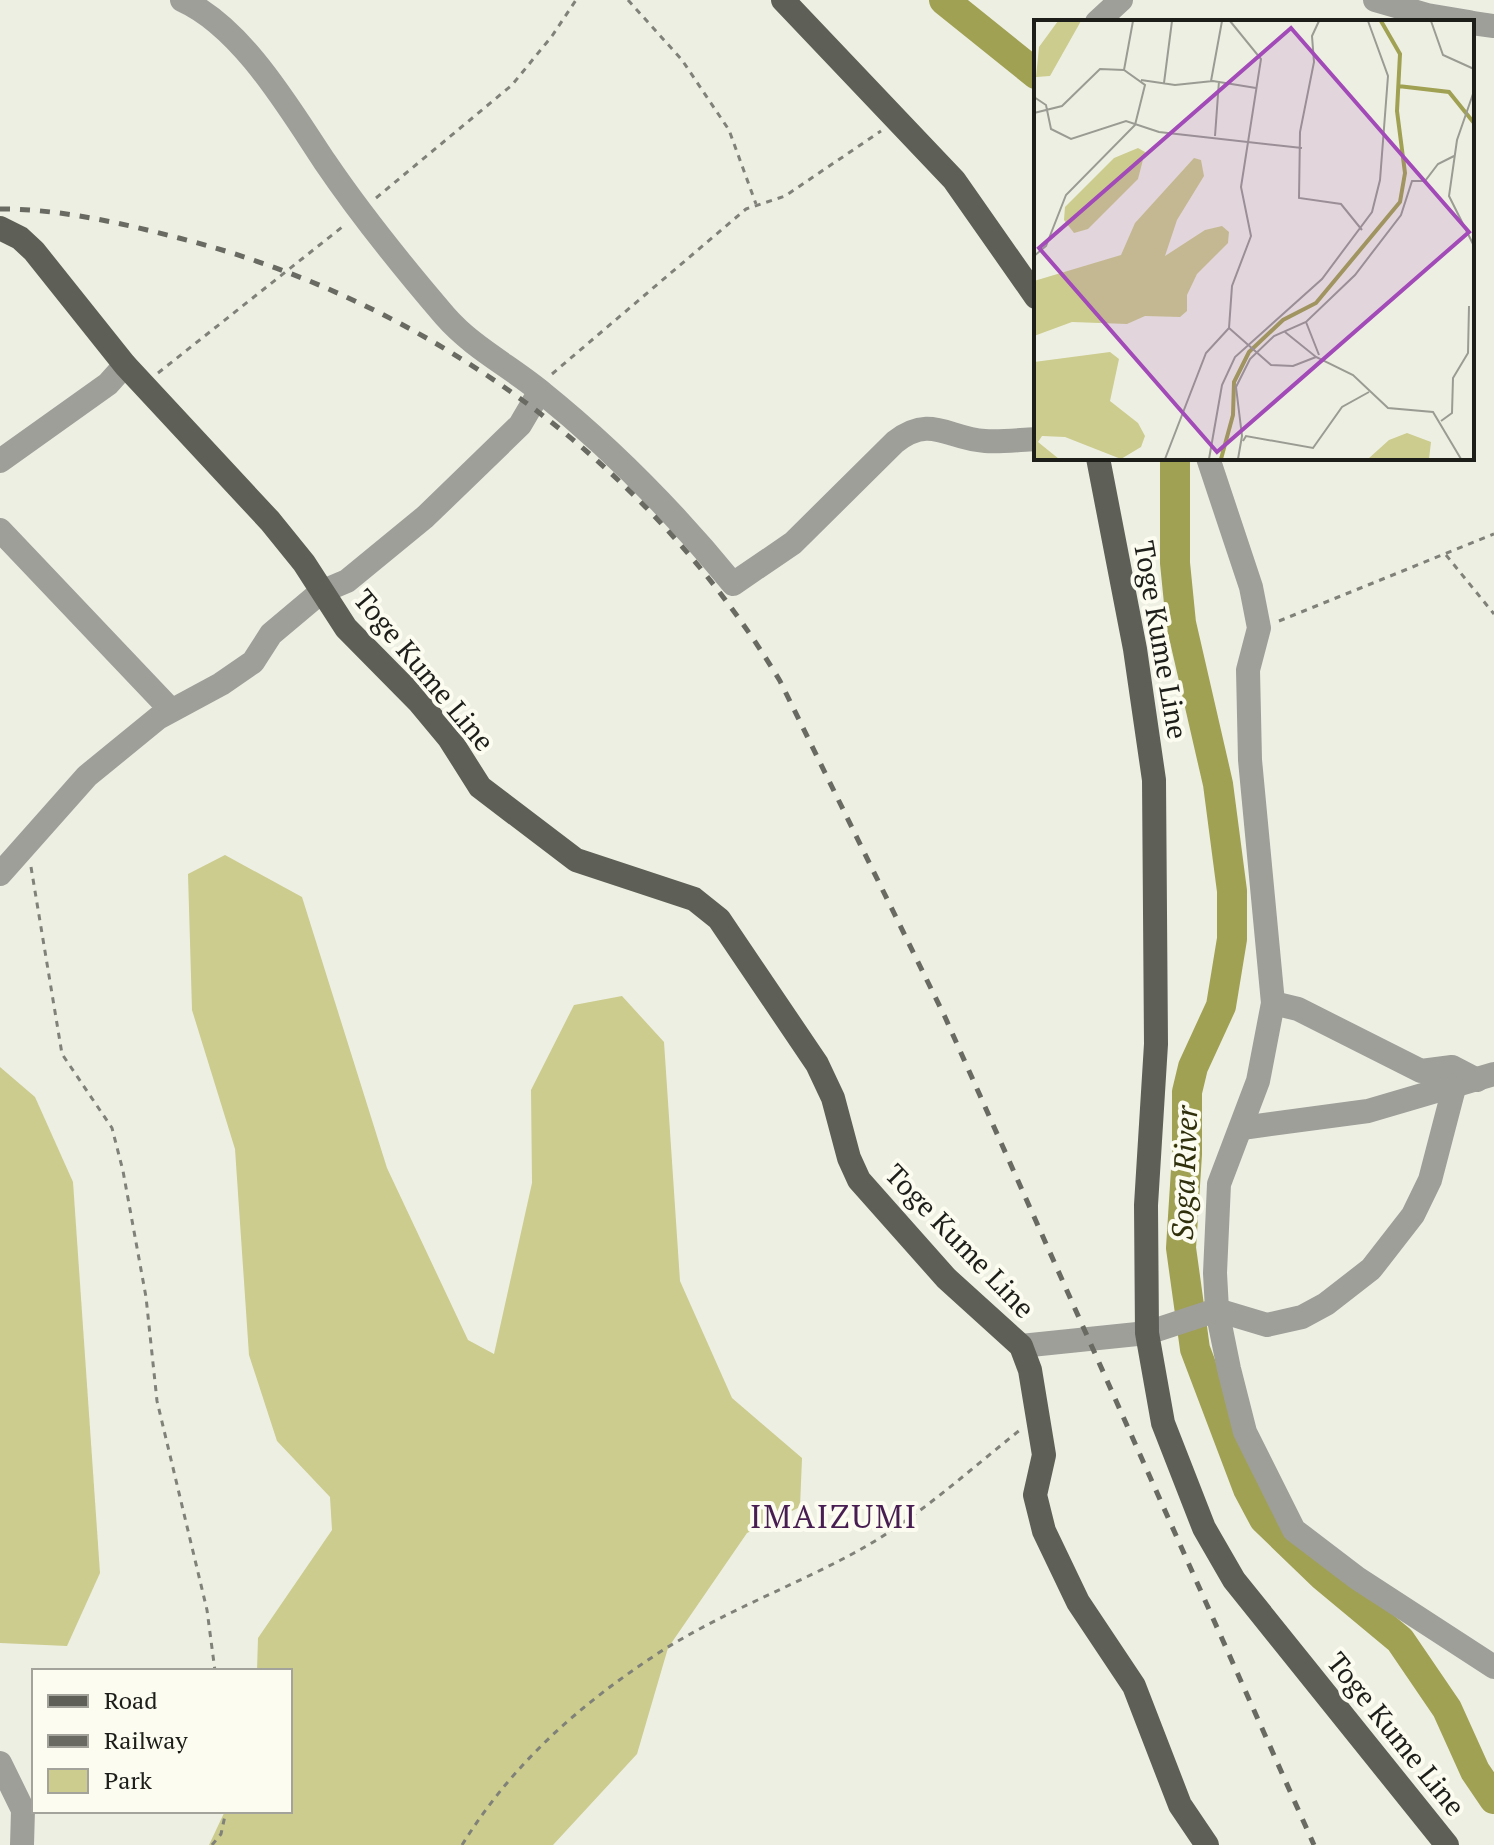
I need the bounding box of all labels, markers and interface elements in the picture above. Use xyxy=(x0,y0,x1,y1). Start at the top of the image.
inset map xyxy=(1034,20,1474,460)
street label: Toge Kume Line xyxy=(1126,538,1197,742)
street label: Toge Kume Line xyxy=(346,581,503,758)
water label: Soga River xyxy=(1162,1104,1206,1241)
street label: Toge Kume Line xyxy=(877,1156,1043,1326)
district label: IMAIZUMI xyxy=(750,1495,918,1537)
street label: Toge Kume Line xyxy=(1319,1644,1474,1823)
legend xyxy=(32,1669,292,1813)
text: Road xyxy=(104,1684,158,1716)
text: Railway xyxy=(104,1724,188,1756)
text: Park xyxy=(104,1764,153,1796)

